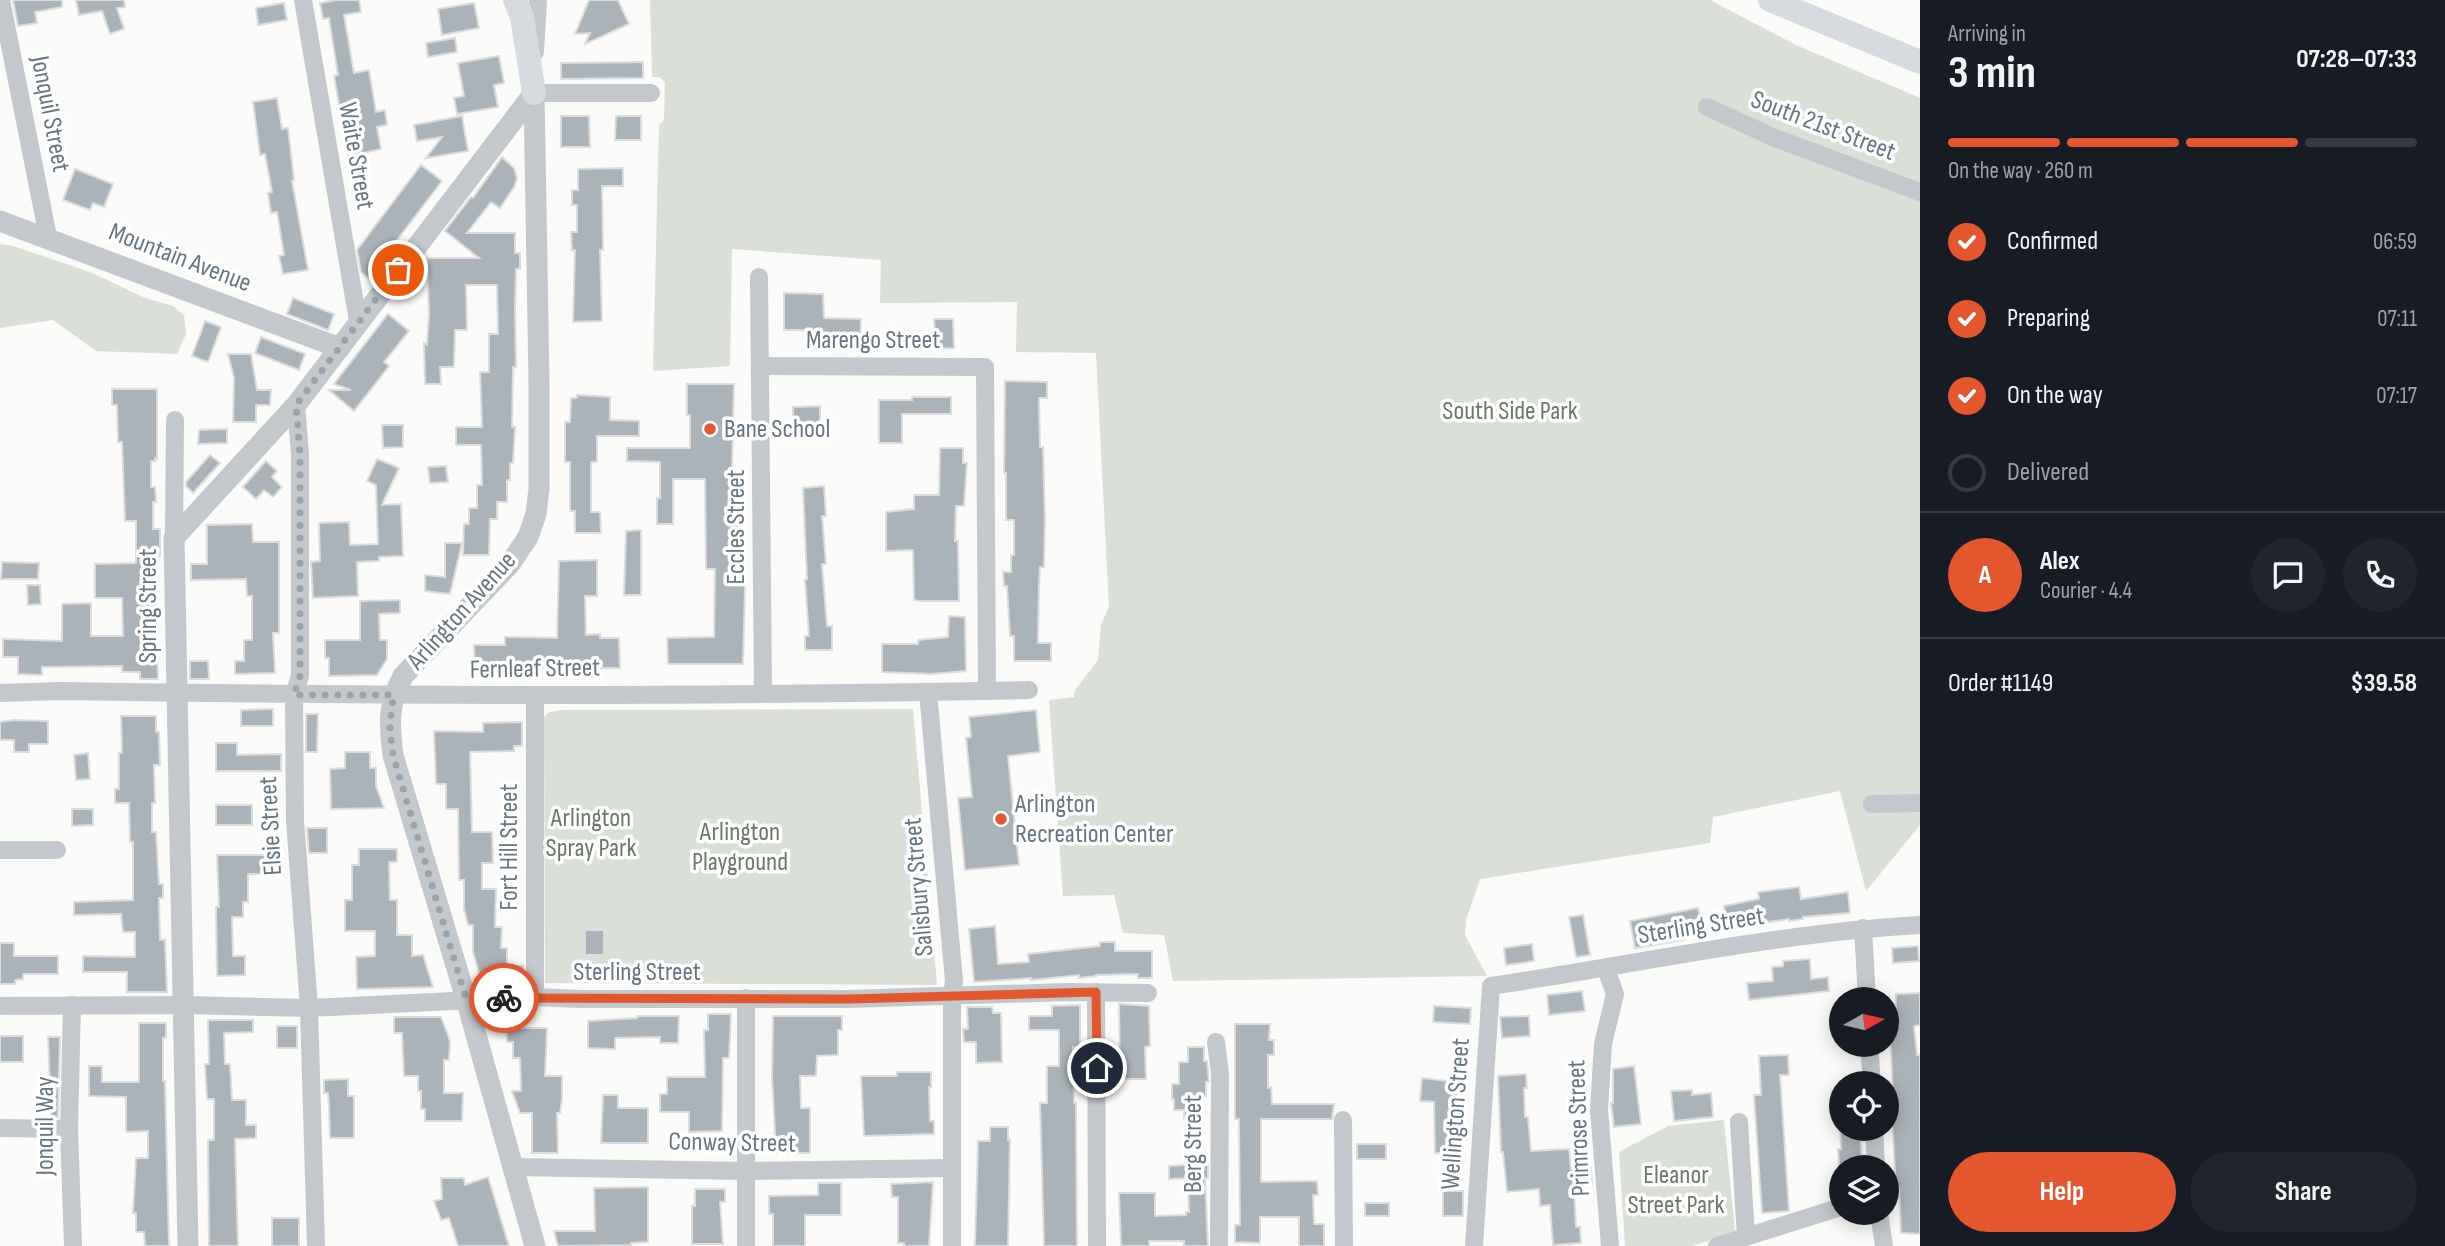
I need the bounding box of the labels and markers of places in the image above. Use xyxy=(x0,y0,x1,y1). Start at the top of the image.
pin xyxy=(368,240,428,300)
place label: Bane School xyxy=(724,414,830,445)
marker: Bane School xyxy=(702,421,718,437)
place label: Arlington Recreation Center xyxy=(1014,789,1174,850)
marker: Arlington Recreation Center xyxy=(993,811,1009,827)
pin xyxy=(1067,1038,1127,1098)

